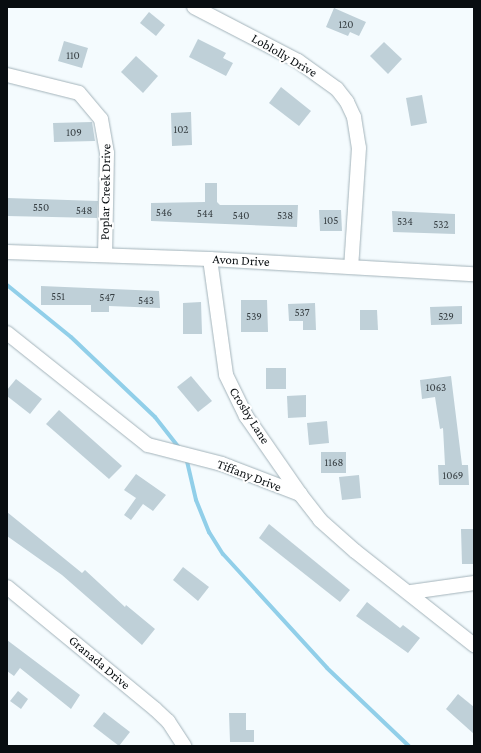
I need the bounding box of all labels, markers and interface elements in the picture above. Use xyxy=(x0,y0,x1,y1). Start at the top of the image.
house number: 120 xyxy=(338,17,354,31)
street label: Loblolly Drive xyxy=(248,31,320,81)
house number: 110 xyxy=(66,48,80,62)
house number: 102 xyxy=(173,122,189,136)
house number: 109 xyxy=(66,125,82,139)
street label: Poplar Creek Drive xyxy=(97,144,115,240)
house number: 550 xyxy=(33,200,49,214)
house number: 548 xyxy=(76,203,92,217)
house number: 546 xyxy=(156,205,172,219)
house number: 544 xyxy=(197,206,213,220)
house number: 540 xyxy=(232,208,250,222)
house number: 538 xyxy=(277,208,293,222)
house number: 105 xyxy=(323,213,339,227)
house number: 534 xyxy=(397,214,413,228)
house number: 532 xyxy=(433,217,449,231)
street label: Avon Drive xyxy=(212,252,270,270)
house number: 551 xyxy=(51,289,65,303)
house number: 547 xyxy=(99,290,115,304)
house number: 543 xyxy=(138,293,154,307)
house number: 537 xyxy=(294,305,310,319)
house number: 539 xyxy=(246,309,262,323)
house number: 529 xyxy=(438,309,454,323)
house number: 1063 xyxy=(426,380,446,394)
street label: Crosby Lane xyxy=(225,385,273,447)
house number: 1168 xyxy=(325,455,343,469)
street label: Tiffany Drive xyxy=(215,457,283,495)
house number: 1069 xyxy=(443,468,463,482)
street label: Granada Drive xyxy=(65,633,133,693)

